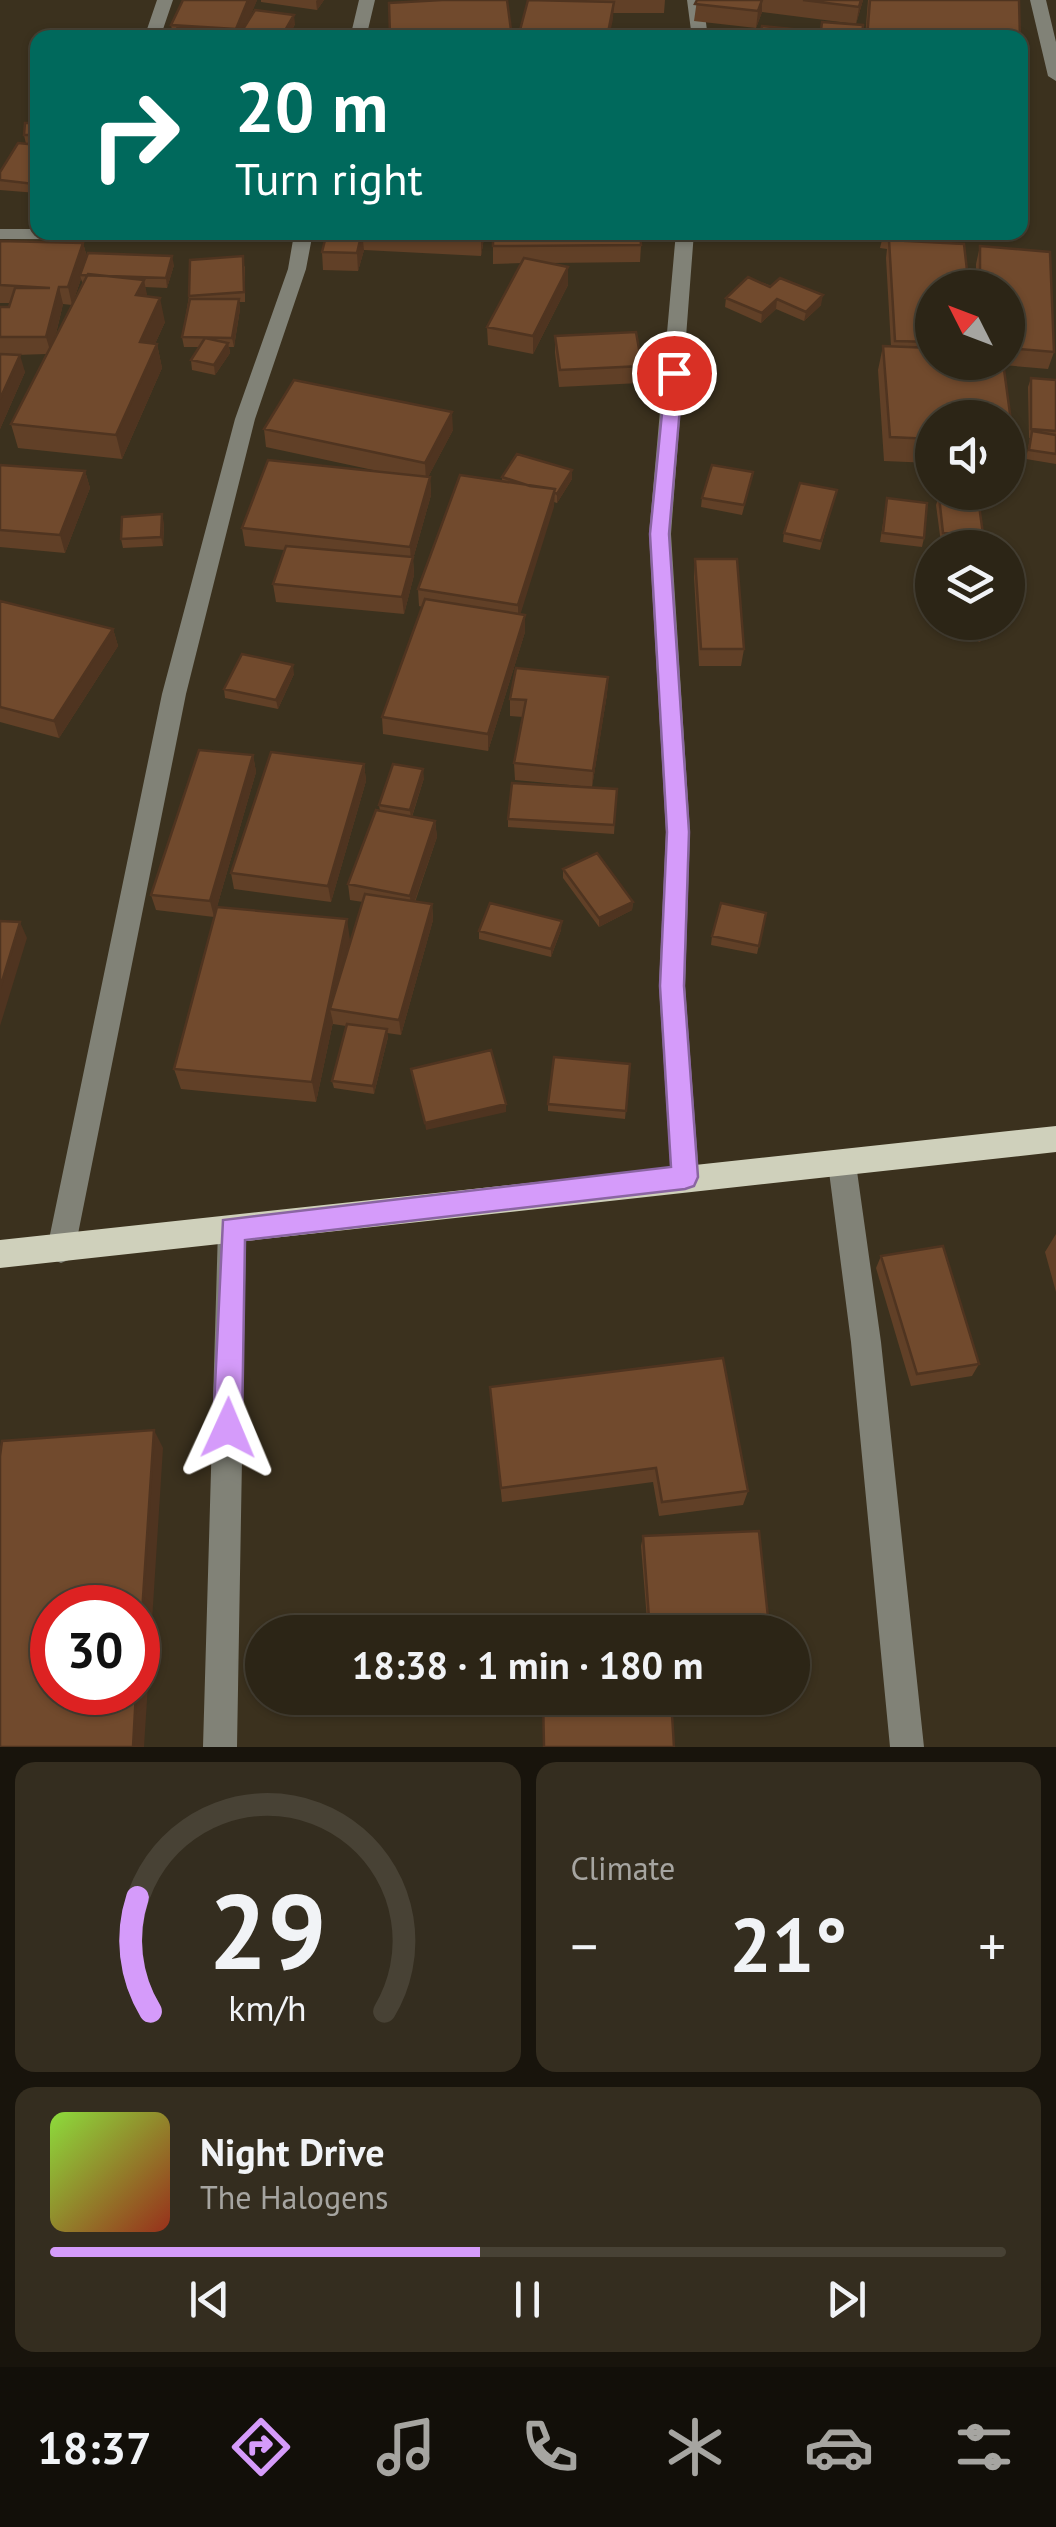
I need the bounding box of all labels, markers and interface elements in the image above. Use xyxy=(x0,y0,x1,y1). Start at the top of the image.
text: 20 m xyxy=(235,61,388,151)
icon: right xyxy=(70,70,200,200)
text: Turn right xyxy=(235,149,423,207)
north arrow xyxy=(915,270,1025,380)
map controls xyxy=(915,270,1025,640)
pin xyxy=(632,331,717,416)
icon: arrive xyxy=(647,346,702,401)
button: sound xyxy=(915,400,1025,510)
button: layers xyxy=(915,530,1025,640)
position arrow xyxy=(176,1376,280,1480)
speed limit sign: 30 xyxy=(30,1585,160,1715)
text: 18:38 · 1 min · 180 m xyxy=(352,1640,703,1689)
text: Climate xyxy=(571,1847,675,1889)
text: 29 xyxy=(209,1863,327,1998)
text: 21° xyxy=(729,1896,847,1993)
text: − xyxy=(571,1910,598,1981)
text: + xyxy=(978,1910,1006,1981)
text: km/h xyxy=(229,1985,307,2031)
text: Night Drive xyxy=(200,2127,384,2176)
text: The Halogens xyxy=(200,2176,388,2218)
icon: previous xyxy=(182,2272,237,2327)
icon: pause xyxy=(500,2272,555,2327)
icon: next xyxy=(819,2272,874,2327)
icon: directions xyxy=(226,2412,296,2482)
icon: music xyxy=(371,2412,441,2482)
icon: phone xyxy=(515,2412,585,2482)
icon: climate xyxy=(660,2412,730,2482)
icon: car xyxy=(804,2412,874,2482)
icon: filters xyxy=(949,2412,1019,2482)
text: 18:37 xyxy=(37,2418,151,2476)

